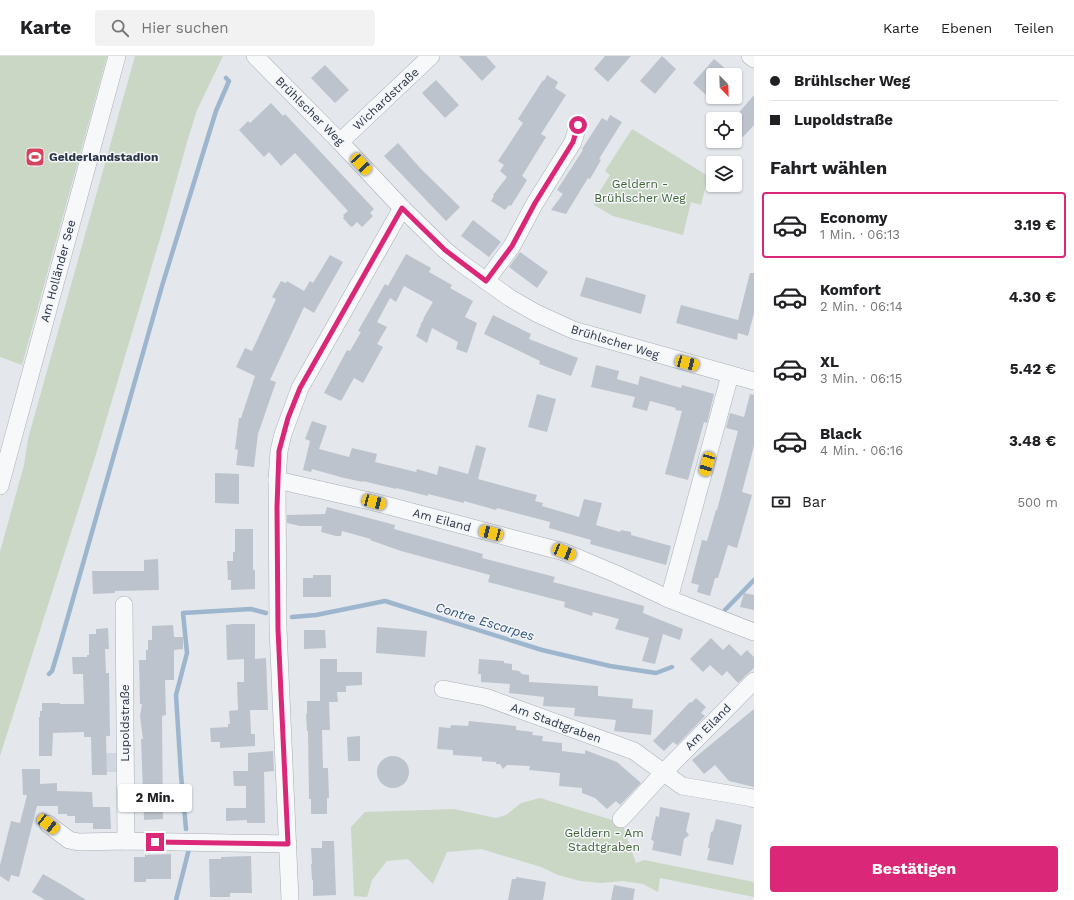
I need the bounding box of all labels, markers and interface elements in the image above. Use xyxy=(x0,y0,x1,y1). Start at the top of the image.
search box xyxy=(95,10,375,46)
text: Karte xyxy=(20,16,71,39)
icon: search xyxy=(109,17,131,39)
text: Hier suchen xyxy=(141,19,229,37)
text: Karte xyxy=(883,20,919,36)
text: Ebenen xyxy=(941,20,992,36)
text: Teilen xyxy=(1014,20,1054,36)
street label: Wichardstraße xyxy=(350,65,422,133)
north arrow xyxy=(706,68,742,104)
map controls xyxy=(706,68,742,192)
text: Brühlscher Weg xyxy=(794,72,910,90)
street label: Brühlscher Weg xyxy=(273,74,348,149)
text: Lupoldstraße xyxy=(794,111,893,129)
button: locate xyxy=(706,112,742,148)
route start xyxy=(569,116,587,134)
sports icon: Gelderlandstadion xyxy=(24,146,46,168)
place label: Gelderlandstadion xyxy=(49,150,158,164)
car xyxy=(348,151,374,177)
button: layers xyxy=(706,156,742,192)
text: Fahrt wählen xyxy=(770,157,887,178)
park label: Geldern - Brühlscher Weg xyxy=(594,177,686,205)
icon: car xyxy=(772,207,808,243)
text: Economy xyxy=(820,209,887,227)
text: 3.19 € xyxy=(1014,216,1056,234)
street label: Am Holländer See xyxy=(38,218,78,324)
text: 1 Min. · 06:13 xyxy=(820,227,900,242)
icon: car xyxy=(772,279,808,315)
text: Komfort xyxy=(820,281,881,299)
text: 4.30 € xyxy=(1009,288,1056,306)
text: 2 Min. · 06:14 xyxy=(820,299,903,314)
street label: Brühlscher Weg xyxy=(569,322,661,362)
icon: car xyxy=(772,351,808,387)
text: XL xyxy=(820,353,839,371)
car xyxy=(674,354,700,372)
text: 5.42 € xyxy=(1010,360,1056,378)
text: 3 Min. · 06:15 xyxy=(820,371,902,386)
icon: car xyxy=(772,423,808,459)
text: Black xyxy=(820,425,862,443)
text: 3.48 € xyxy=(1009,432,1056,450)
text: 4 Min. · 06:16 xyxy=(820,443,903,458)
car xyxy=(698,451,716,477)
icon: cash xyxy=(770,491,792,513)
car xyxy=(361,493,387,511)
text: Bar xyxy=(802,493,826,511)
text: 500 m xyxy=(1017,495,1058,510)
street label: Am Eiland xyxy=(411,506,473,534)
car xyxy=(478,524,504,542)
car xyxy=(551,542,577,562)
water label: Contre Escarpes xyxy=(434,599,536,644)
street label: Lupoldstraße xyxy=(118,684,132,762)
street label: Am Stadtgraben xyxy=(509,700,603,746)
street label: Am Eiland xyxy=(682,701,734,753)
callout: 2 Min. xyxy=(118,784,192,812)
text: 2 Min. xyxy=(136,790,174,805)
car xyxy=(35,812,61,836)
park label: Geldern - Am Stadtgraben xyxy=(564,826,644,854)
route end xyxy=(146,833,164,851)
button: Bestätigen xyxy=(770,846,1058,892)

